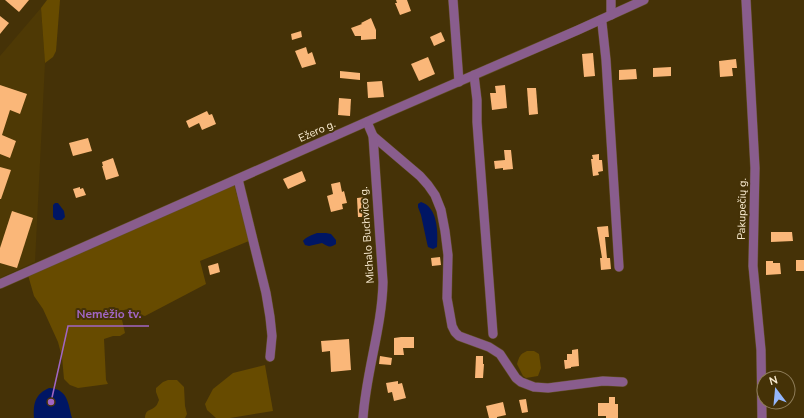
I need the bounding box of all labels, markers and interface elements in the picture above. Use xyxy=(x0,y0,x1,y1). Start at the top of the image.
street label: Ežero g. xyxy=(296,116,338,146)
street label: Pakupečių g. xyxy=(734,178,750,240)
street label: Michalo Buchvico g. xyxy=(356,186,378,284)
callout: Nemėžio tv. xyxy=(68,302,149,326)
text: Nemėžio tv. xyxy=(77,306,141,322)
north arrow xyxy=(756,370,796,410)
text: N xyxy=(767,373,779,389)

